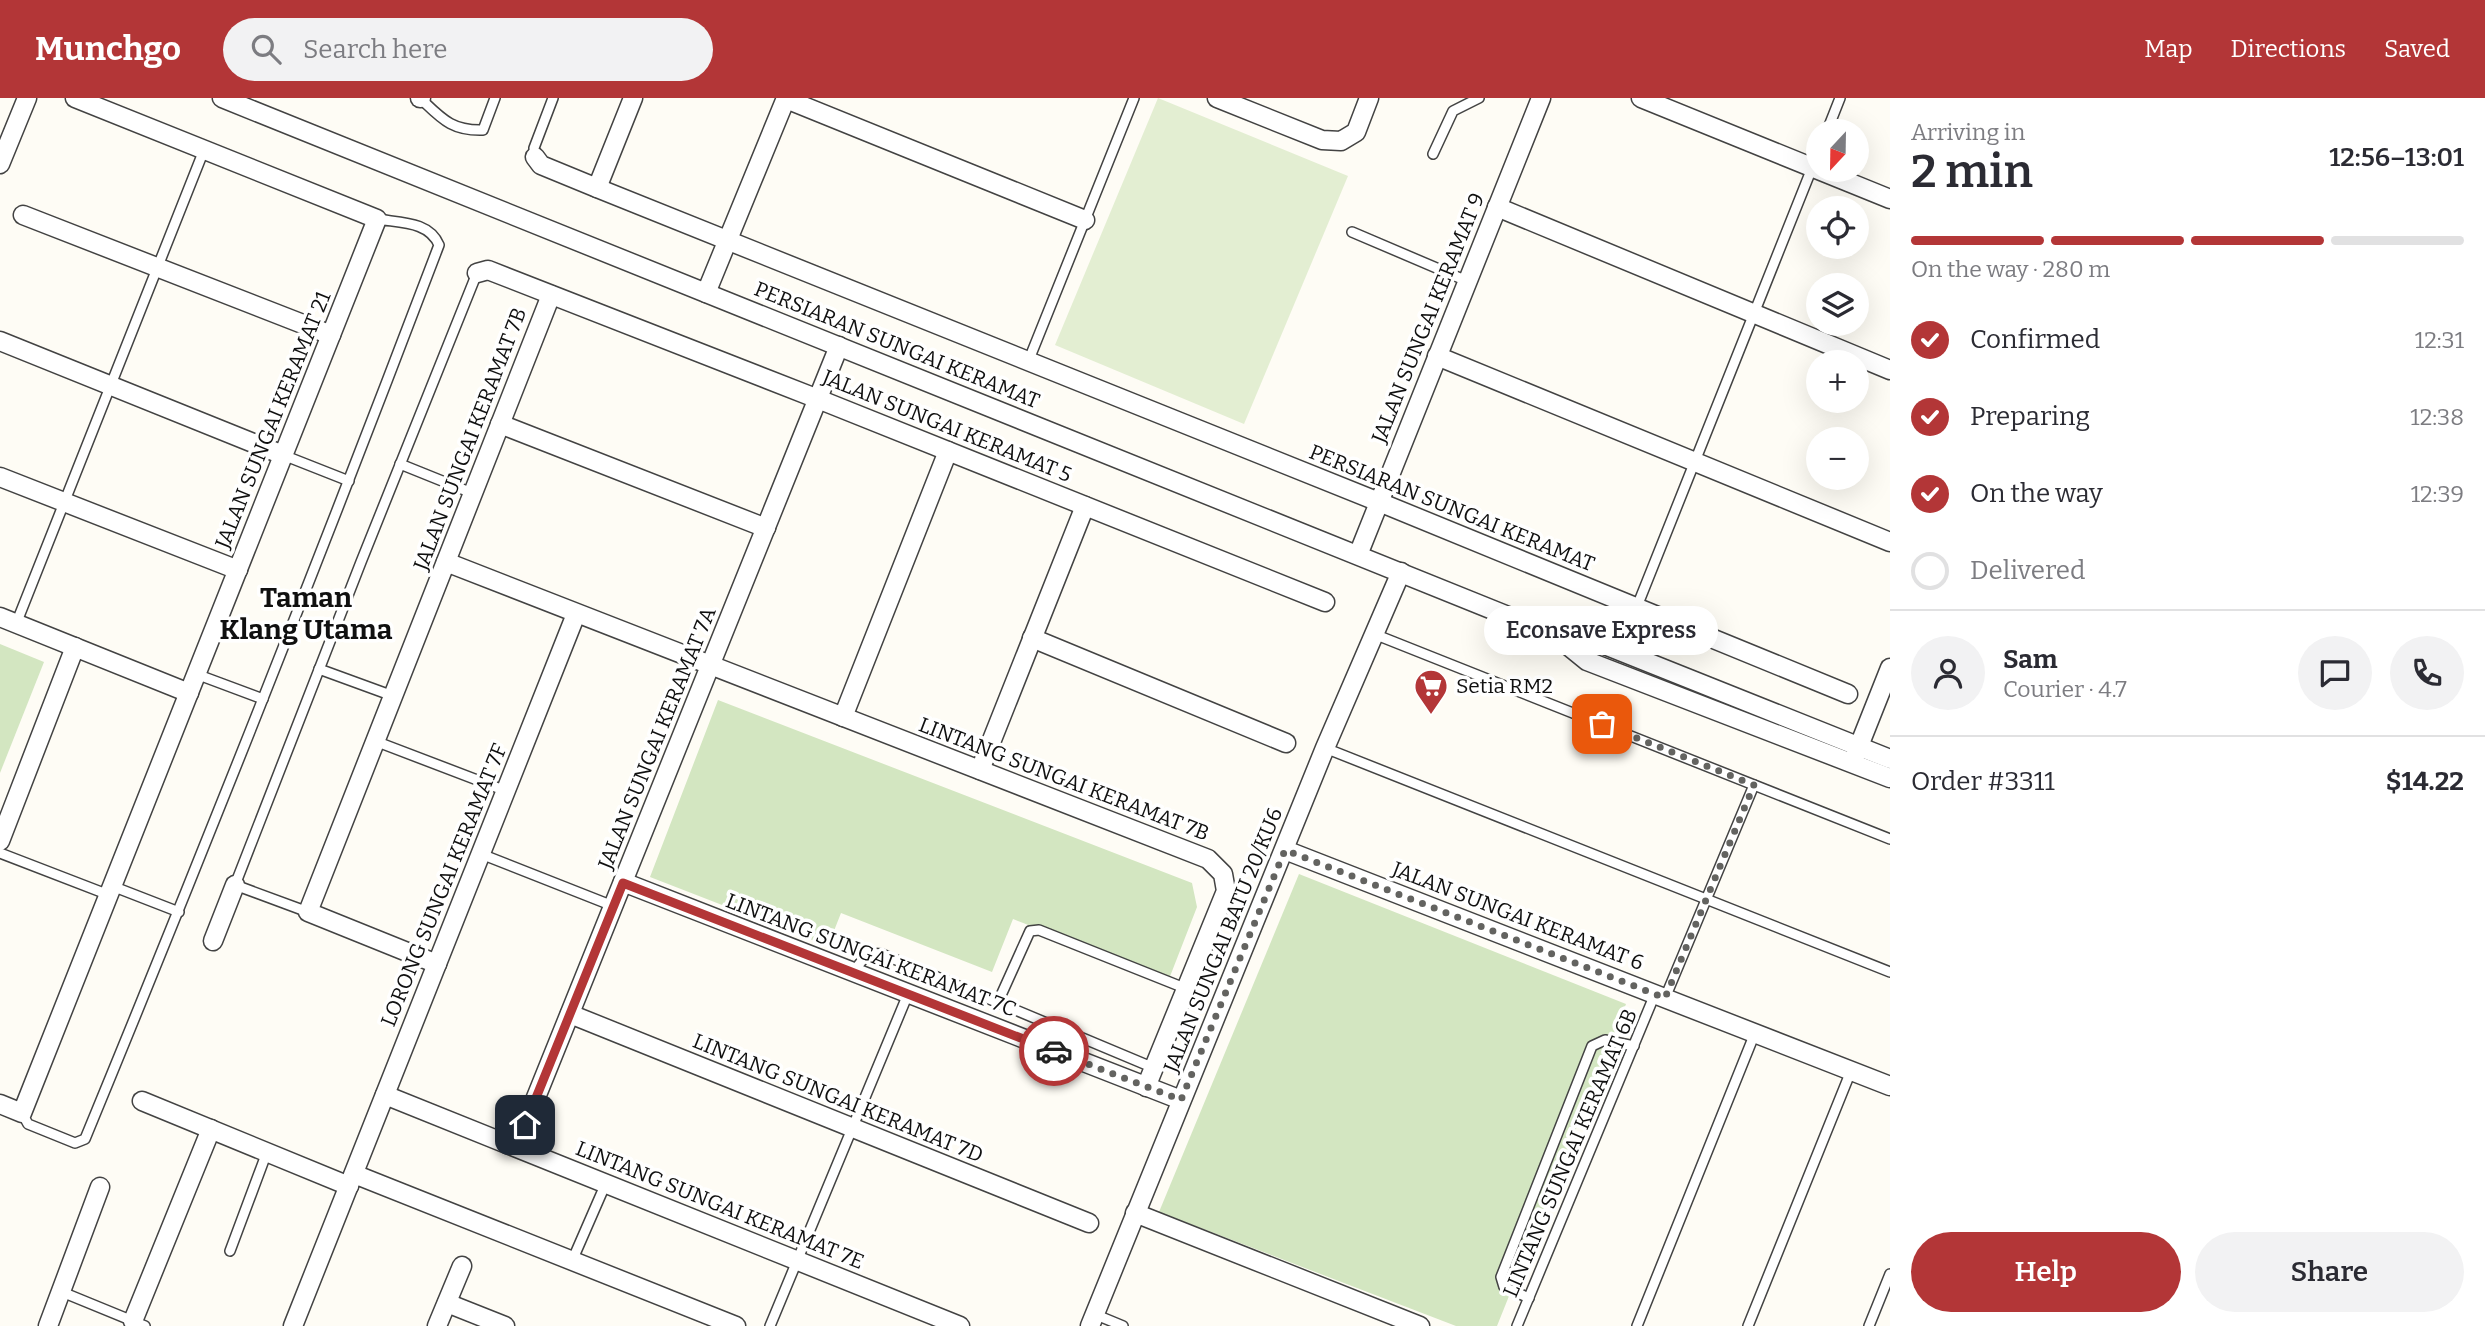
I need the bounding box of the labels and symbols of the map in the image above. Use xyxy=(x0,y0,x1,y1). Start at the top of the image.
north arrow xyxy=(1806,119,1869,182)
street label: JALAN SUNGAI KERAMAT 9 xyxy=(1365,189,1490,448)
street label: PERSIARAN SUNGAI KERAMAT xyxy=(751,276,1043,414)
street label: JALAN SUNGAI KERAMAT 21 xyxy=(209,287,337,553)
street label: JALAN SUNGAI KERAMAT 7B xyxy=(407,304,532,575)
street label: JALAN SUNGAI KERAMAT 5 xyxy=(818,364,1075,488)
street label: PERSIARAN SUNGAI KERAMAT xyxy=(1306,439,1598,577)
district label: Taman Klang Utama xyxy=(220,581,393,646)
street label: JALAN SUNGAI KERAMAT 7A xyxy=(592,603,722,874)
callout: Econsave Express xyxy=(1485,605,1719,654)
supermarket icon: Setia RM2 xyxy=(1412,667,1450,716)
place label: Setia RM2 xyxy=(1456,673,1553,699)
pin xyxy=(1572,694,1632,754)
street label: LINTANG SUNGAI KERAMAT 7B xyxy=(915,711,1213,847)
street label: LORONG SUNGAI KERAMAT 7F xyxy=(375,740,513,1030)
street label: JALAN SUNGAI BATU 20/KU6 xyxy=(1158,804,1288,1077)
street label: JALAN SUNGAI KERAMAT 6 xyxy=(1388,856,1647,976)
street label: LINTANG SUNGAI KERAMAT 7C xyxy=(722,887,1020,1023)
street label: LINTANG SUNGAI KERAMAT 6B xyxy=(1497,1005,1643,1301)
courier xyxy=(1019,1016,1089,1086)
street label: LINTANG SUNGAI KERAMAT 7D xyxy=(689,1028,987,1168)
pin xyxy=(495,1095,555,1155)
street label: LINTANG SUNGAI KERAMAT 7E xyxy=(572,1135,868,1275)

